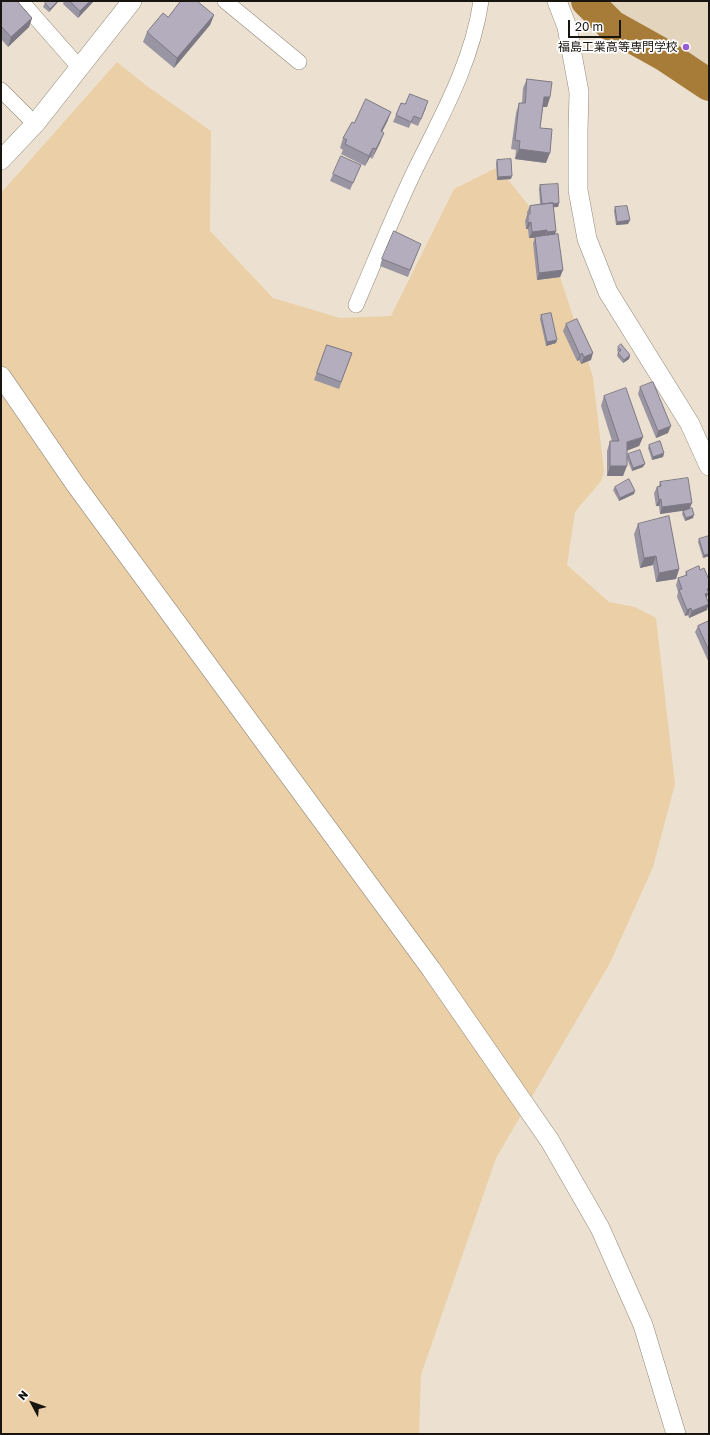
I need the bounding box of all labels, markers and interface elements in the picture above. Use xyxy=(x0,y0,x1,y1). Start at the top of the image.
scale bar xyxy=(570,12,623,38)
text: 20 m xyxy=(575,19,603,34)
place label: 福島工業高等専門学校 xyxy=(558,40,678,54)
marker: 福島工業高等専門学校 xyxy=(681,42,691,52)
north arrow xyxy=(12,1383,52,1423)
text: N xyxy=(15,1387,30,1402)

